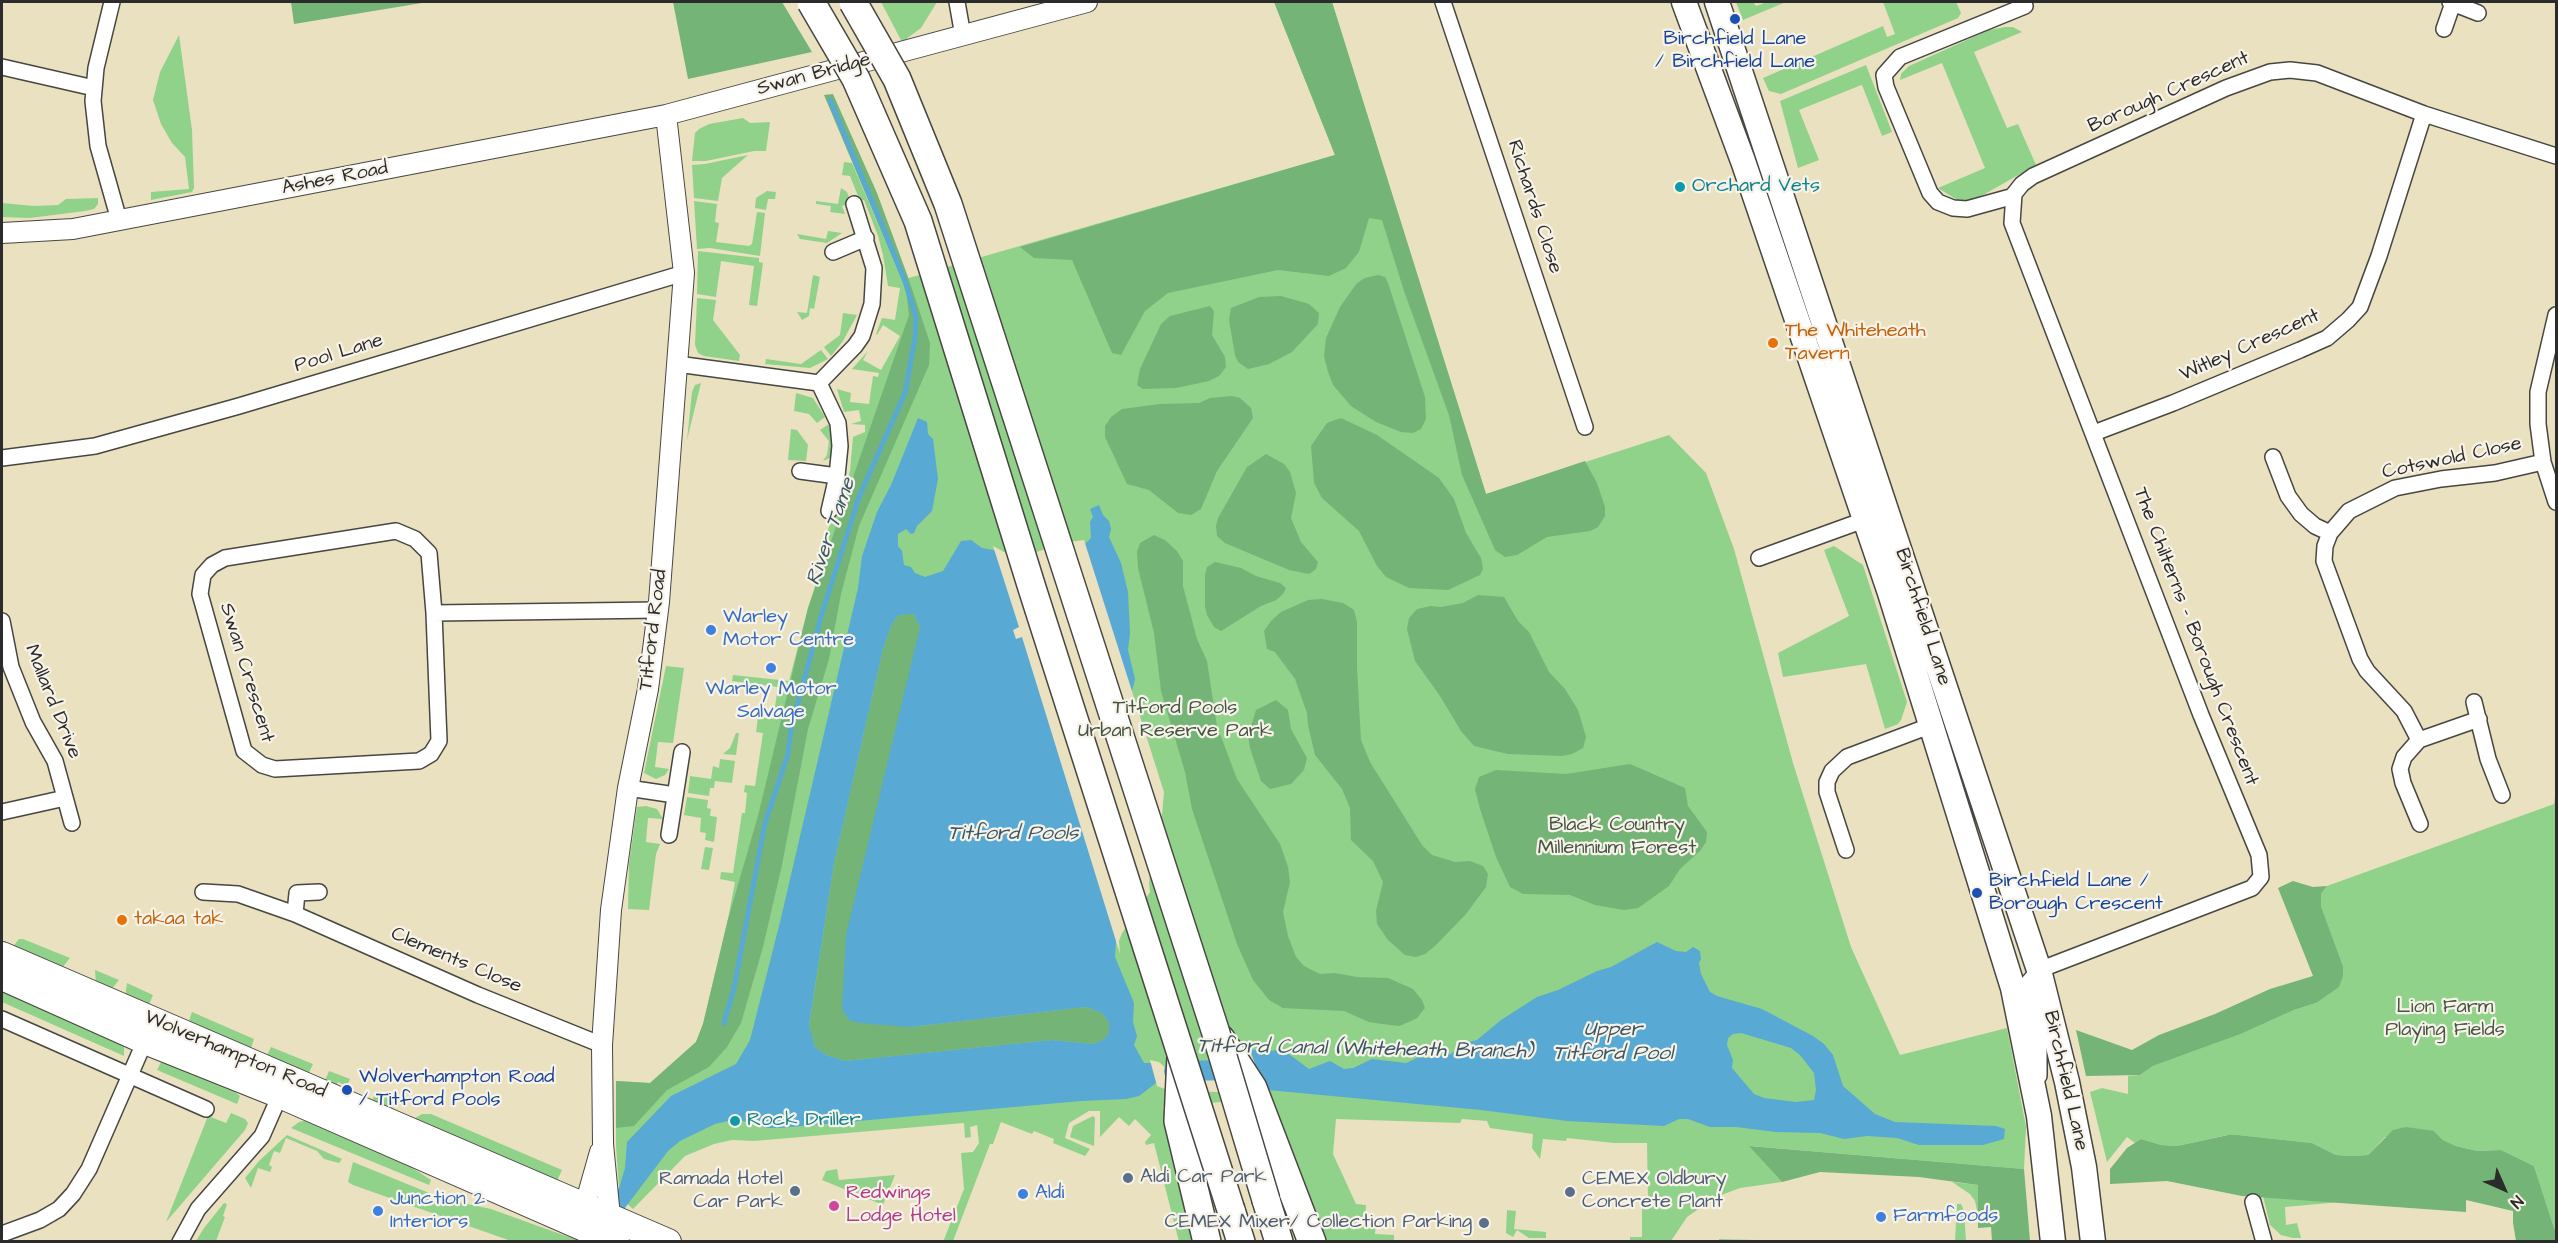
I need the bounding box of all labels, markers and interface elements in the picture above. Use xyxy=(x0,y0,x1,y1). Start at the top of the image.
marker: Birchfield Lane / Birchfield Lane xyxy=(1728,12,1742,26)
place label: Birchfield Lane / Birchfield Lane xyxy=(1655,28,1815,75)
street label: Borough Crescent xyxy=(2085,47,2253,139)
street label: Swan Bridge xyxy=(754,48,874,102)
street label: Richards Close xyxy=(1501,137,1567,277)
street label: Ashes Road xyxy=(280,157,390,201)
place label: Orchard Vets xyxy=(1692,175,1820,199)
marker: Orchard Vets xyxy=(1673,180,1687,194)
street label: Witley Crescent xyxy=(2176,304,2324,388)
place label: The Whiteheath Tavern xyxy=(1785,320,1926,367)
street label: Pool Lane xyxy=(292,329,386,379)
marker: The Whiteheath Tavern xyxy=(1766,336,1780,350)
street label: Cotswold Close xyxy=(2380,433,2524,485)
water label: River Tame xyxy=(802,475,862,589)
street label: The Chilterns - Borough Crescent xyxy=(2127,485,2263,789)
street label: Birchfield Lane xyxy=(1889,545,1955,689)
street label: Titford Road xyxy=(635,568,673,692)
street label: Swan Crescent xyxy=(213,600,279,746)
place label: Warley Motor Centre xyxy=(723,606,854,653)
marker: Warley Motor Centre xyxy=(704,623,718,637)
street label: Mallard Drive xyxy=(18,642,86,762)
marker: Warley Motor Salvage xyxy=(764,661,778,675)
place label: Warley Motor Salvage xyxy=(705,678,837,725)
park label: Titford Pools Urban Reserve Park xyxy=(1078,697,1272,744)
park label: Black Country Millennium Forest xyxy=(1538,814,1696,861)
water label: Titford Pools xyxy=(948,822,1078,848)
place label: Birchfield Lane / Borough Crescent xyxy=(1989,870,2163,917)
marker: Birchfield Lane / Borough Crescent xyxy=(1970,886,1984,900)
place label: takaa tak xyxy=(134,908,223,932)
marker: takaa tak xyxy=(115,913,129,927)
street label: Clements Close xyxy=(387,923,525,999)
park label: Lion Farm Playing Fields xyxy=(2385,996,2505,1043)
street label: Wolverhampton Road xyxy=(140,1006,330,1104)
street label: Birchfield Lane xyxy=(2037,1009,2093,1153)
water label: Upper Titford Pool xyxy=(1553,1018,1673,1068)
water label: Titford Canal (Whiteheath Branch) xyxy=(1197,1034,1533,1066)
place label: Wolverhampton Road / Titford Pools xyxy=(359,1066,554,1113)
marker: Wolverhampton Road / Titford Pools xyxy=(340,1083,354,1097)
place label: Rock Driller xyxy=(747,1109,861,1133)
marker: Rock Driller xyxy=(728,1114,742,1128)
north arrow xyxy=(2474,1159,2534,1219)
place label: Aldi Car Park xyxy=(1140,1166,1267,1190)
place label: Ramada Hotel Car Park xyxy=(659,1168,783,1215)
place label: CEMEX Oldbury Concrete Plant xyxy=(1582,1168,1727,1215)
marker: Aldi Car Park xyxy=(1121,1171,1135,1185)
place label: Redwings Lodge Hotel xyxy=(846,1182,956,1229)
place label: Aldi xyxy=(1035,1182,1064,1206)
marker: Ramada Hotel Car Park xyxy=(788,1184,802,1198)
marker: CEMEX Oldbury Concrete Plant xyxy=(1563,1185,1577,1199)
marker: Aldi xyxy=(1016,1187,1030,1201)
place label: Junction 2 Interiors xyxy=(390,1188,485,1235)
text: N xyxy=(2505,1190,2528,1213)
marker: Redwings Lodge Hotel xyxy=(827,1199,841,1213)
marker: Junction 2 Interiors xyxy=(371,1204,385,1218)
place label: Farmfoods xyxy=(1893,1205,1998,1229)
marker: Farmfoods xyxy=(1874,1210,1888,1224)
place label: CEMEX Mixer/ Collection Parking xyxy=(1165,1211,1472,1235)
marker: CEMEX Mixer/ Collection Parking xyxy=(1477,1216,1491,1230)

